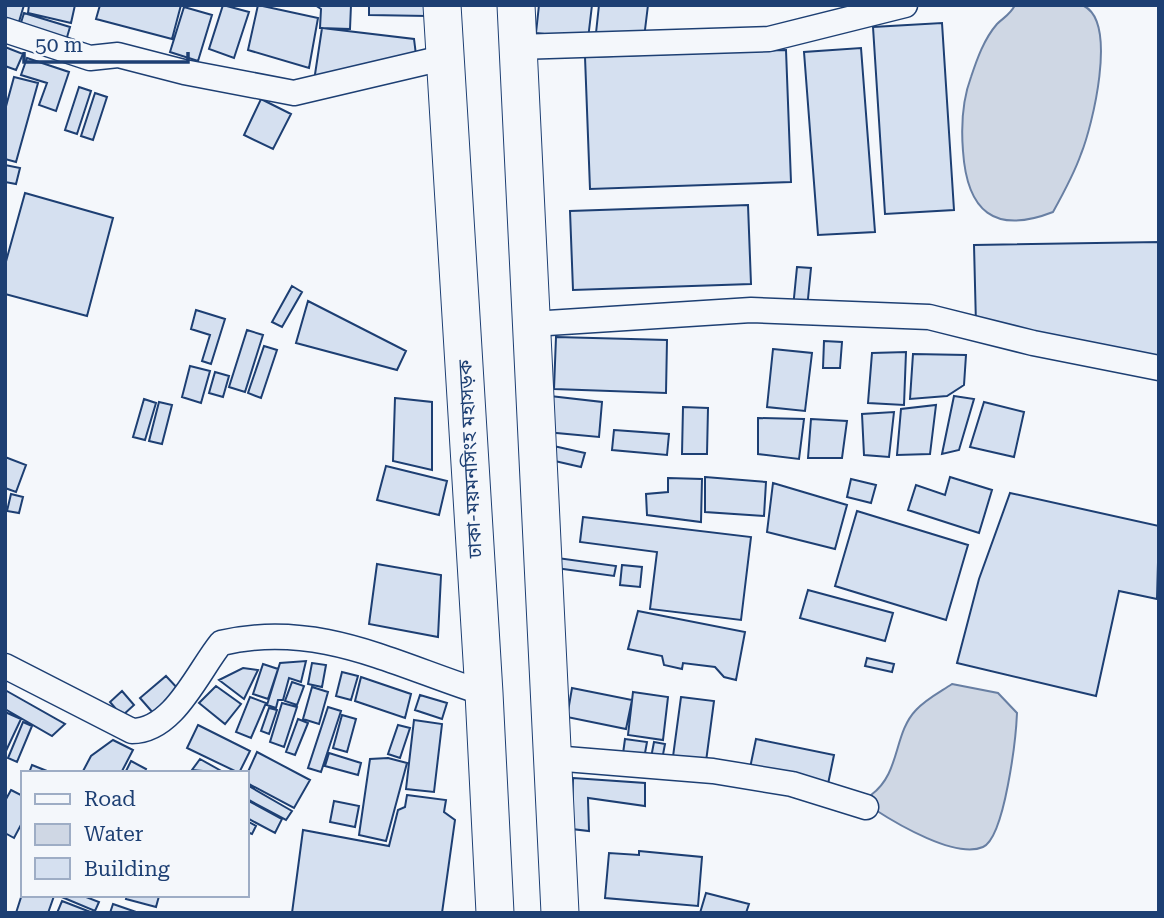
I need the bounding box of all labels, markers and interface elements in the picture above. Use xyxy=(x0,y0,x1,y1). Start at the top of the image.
scale bar xyxy=(24,21,189,65)
text: 50 m xyxy=(35,33,83,57)
street label: ঢাকা-ময়মনসিংহ মহাসড়ক xyxy=(453,359,487,560)
legend xyxy=(21,771,248,897)
text: Road xyxy=(84,787,136,811)
text: Water xyxy=(84,822,144,846)
text: Building xyxy=(84,857,170,881)

